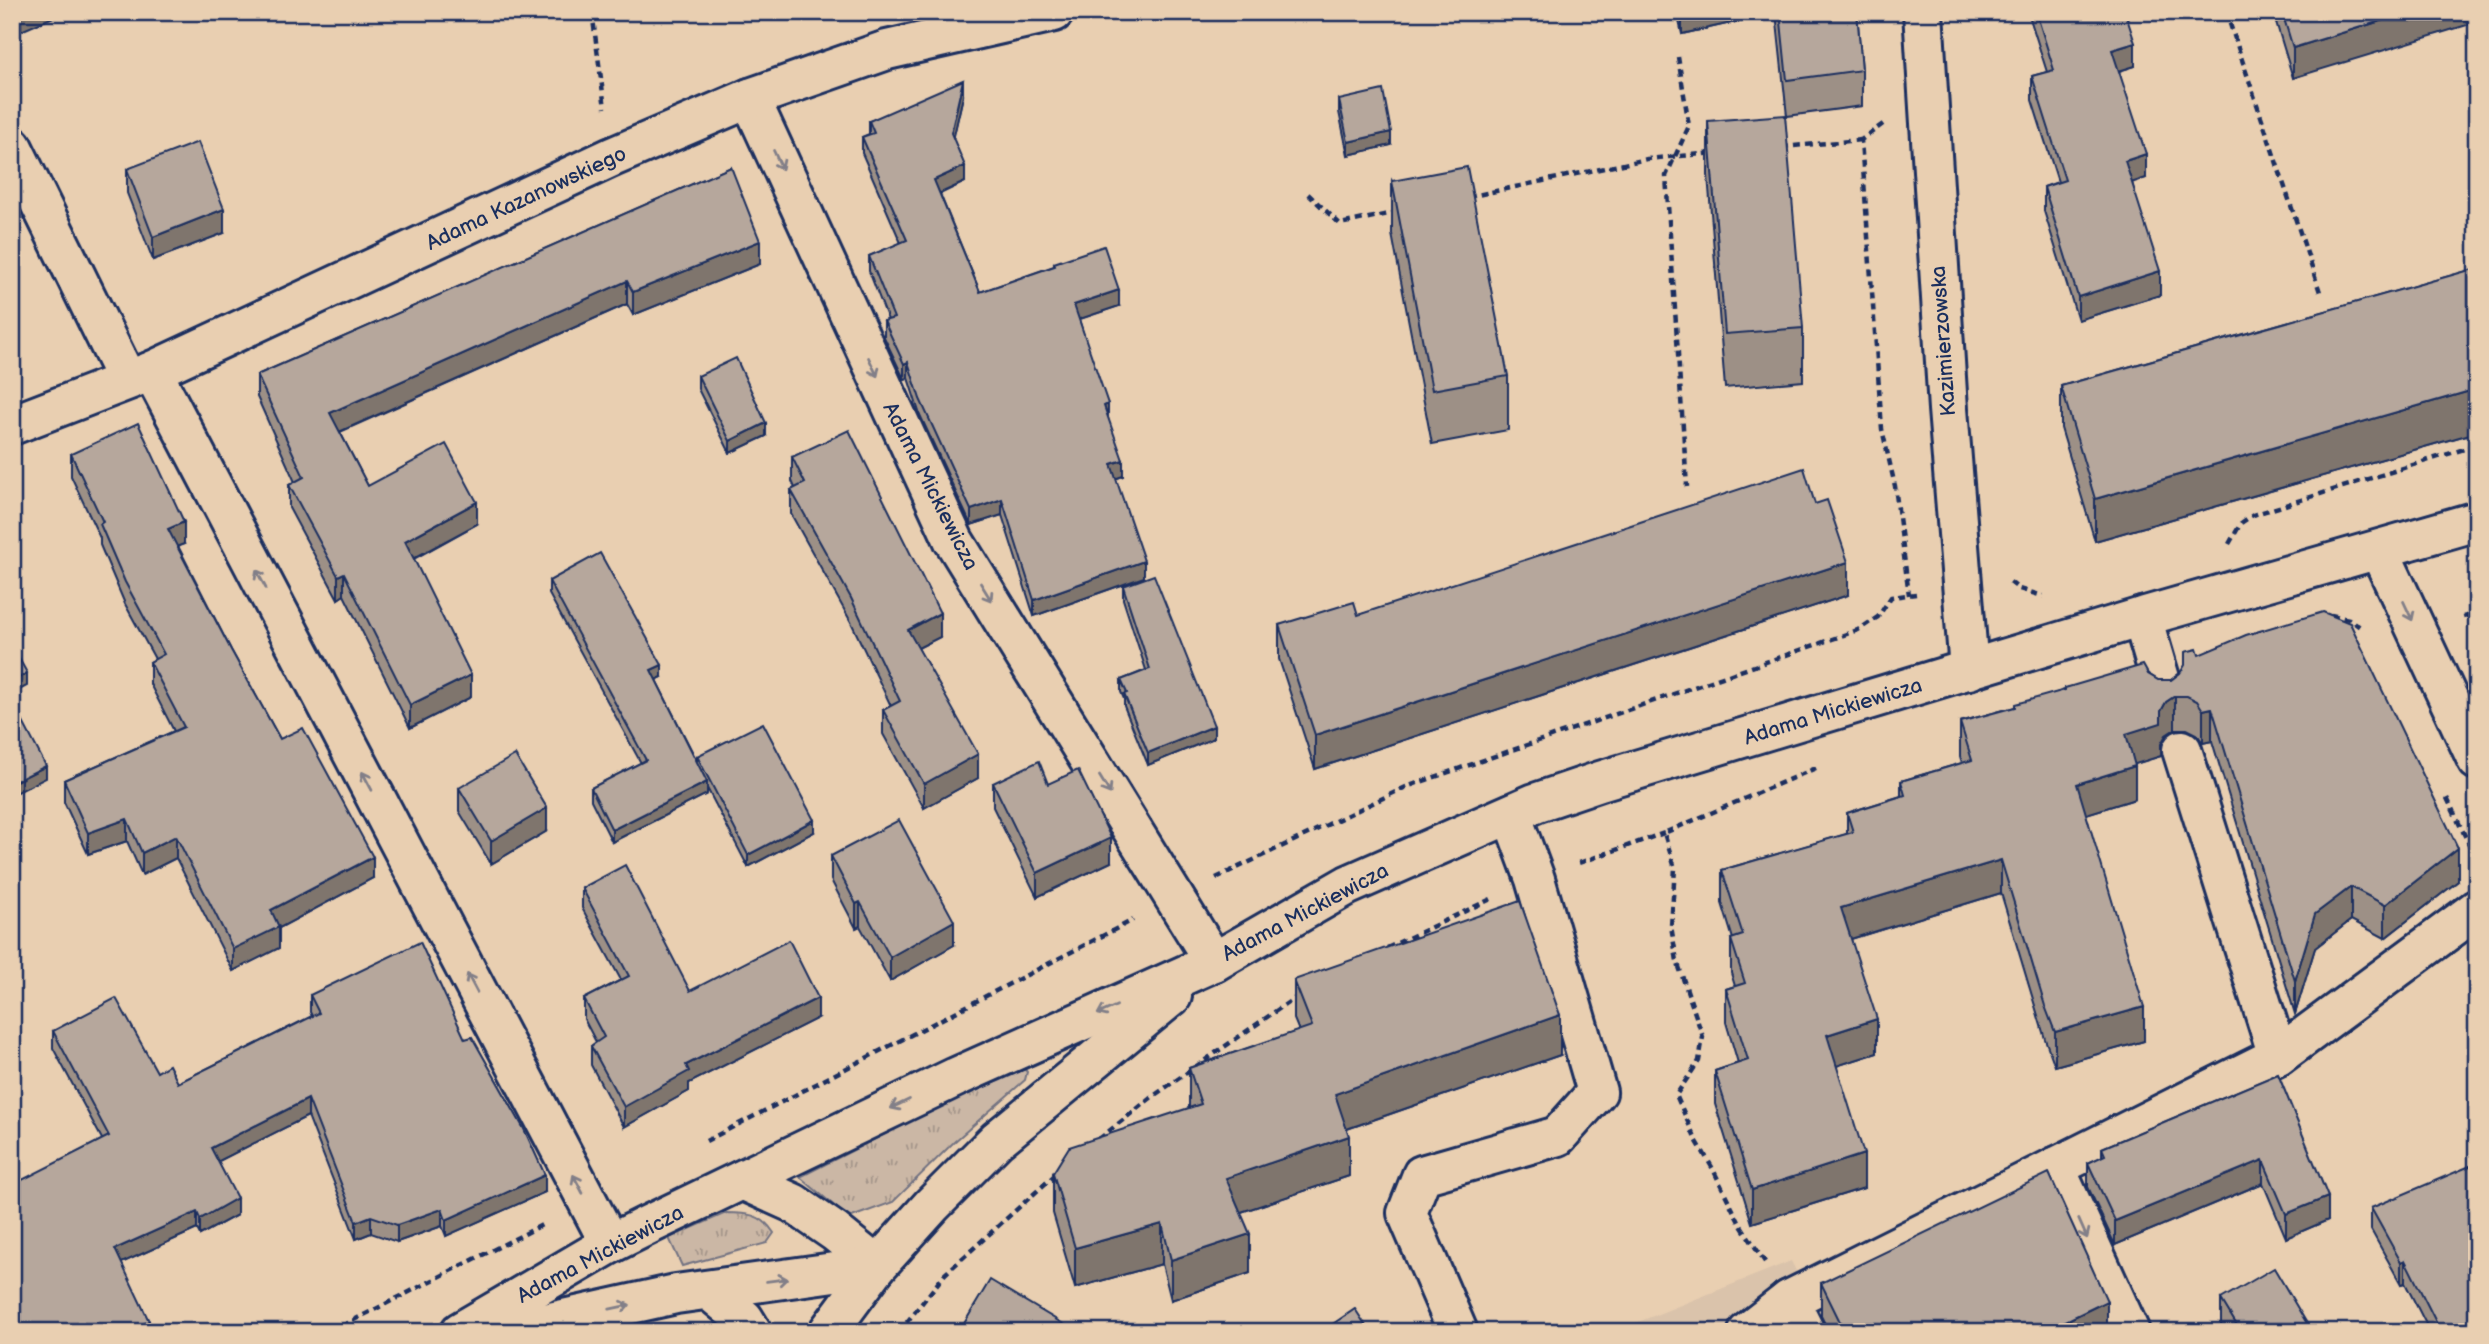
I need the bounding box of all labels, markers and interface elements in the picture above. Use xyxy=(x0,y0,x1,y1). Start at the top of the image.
street label: Adama Kazanowskiego xyxy=(422,141,630,256)
one-way arrow xyxy=(772,149,785,170)
street label: Kazimierzowska xyxy=(1926,265,1961,417)
one-way arrow xyxy=(867,356,880,377)
street label: Adama Mickiewicza xyxy=(877,398,984,574)
one-way arrow xyxy=(254,570,268,590)
one-way arrow xyxy=(979,581,993,601)
one-way arrow xyxy=(2402,600,2415,622)
street label: Adama Mickiewicza xyxy=(1741,672,1925,750)
one-way arrow xyxy=(359,771,373,792)
one-way arrow xyxy=(1099,775,1113,795)
street label: Adama Mickiewicza xyxy=(1218,858,1393,967)
one-way arrow xyxy=(465,973,479,993)
one-way arrow xyxy=(1097,1004,1118,1017)
one-way arrow xyxy=(890,1098,911,1111)
one-way arrow xyxy=(571,1174,584,1195)
street label: Adama Mickiewicza xyxy=(513,1200,688,1309)
one-way arrow xyxy=(2077,1218,2090,1240)
one-way arrow xyxy=(765,1274,788,1287)
one-way arrow xyxy=(608,1299,631,1313)

